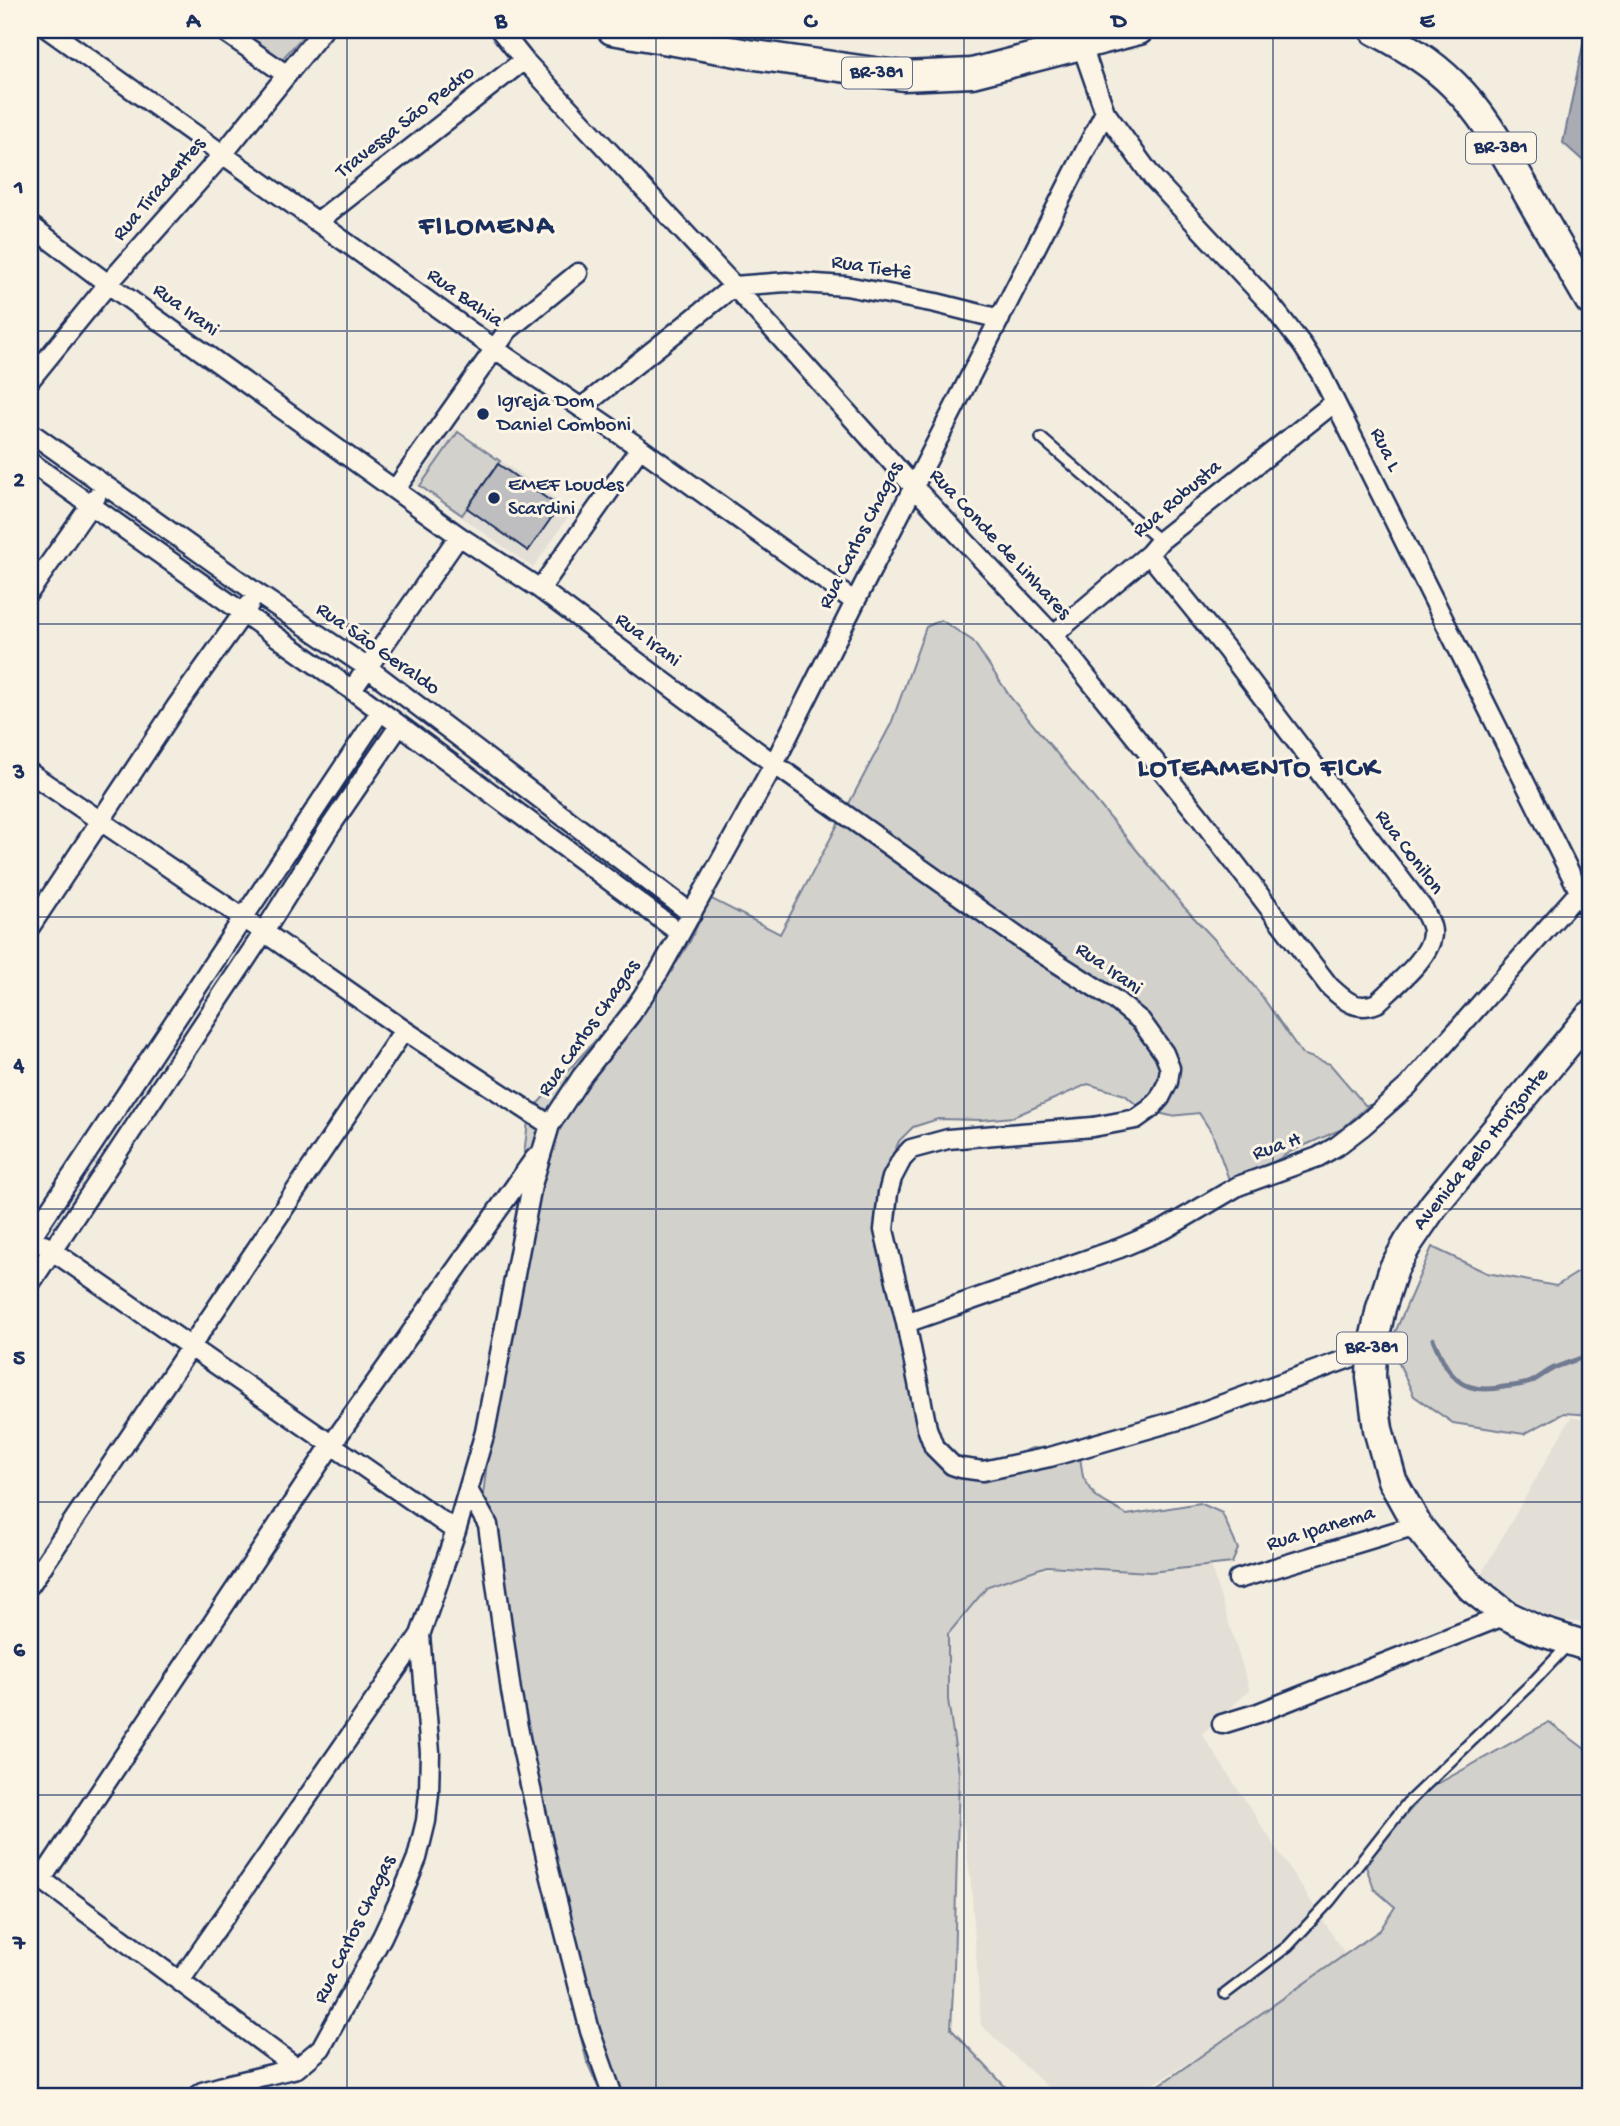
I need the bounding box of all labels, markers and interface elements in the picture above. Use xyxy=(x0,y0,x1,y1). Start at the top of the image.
text: A xyxy=(185,9,201,36)
text: B xyxy=(494,9,508,36)
text: C xyxy=(804,9,819,36)
text: D xyxy=(1110,9,1128,36)
text: E xyxy=(1420,9,1436,36)
road number: BR-381 xyxy=(842,58,912,88)
street label: Travessa São Pedro xyxy=(331,61,481,186)
street label: Rua Tiradentes xyxy=(108,132,213,247)
road number: BR-381 xyxy=(1466,132,1536,164)
text: 1 xyxy=(13,175,24,202)
district label: FILOMENA xyxy=(418,211,555,244)
street label: Rua Tietê xyxy=(829,250,914,288)
street label: Rua Bahia xyxy=(421,264,508,335)
street label: Rua Irani xyxy=(147,279,223,343)
place label: Igreja Dom Daniel Comboni xyxy=(495,390,631,439)
marker: Igreja Dom Daniel Comboni xyxy=(475,406,491,422)
street label: Rua L xyxy=(1363,424,1406,477)
street label: Rua Robusta xyxy=(1128,455,1229,544)
street label: Rua Carlos Chagas xyxy=(814,457,910,614)
street label: Rua Conde de Linhares xyxy=(923,464,1076,627)
text: 2 xyxy=(13,468,25,495)
place label: EMEF Loudes Scardini xyxy=(508,474,625,523)
marker: EMEF Loudes Scardini xyxy=(486,490,502,506)
street label: Rua São Geraldo xyxy=(310,598,444,702)
street label: Rua Irani xyxy=(609,608,685,674)
district label: LOTEAMENTO FICK xyxy=(1138,753,1382,786)
text: 3 xyxy=(12,760,25,787)
street label: Rua Conilon xyxy=(1368,806,1448,900)
street label: Rua Irani xyxy=(1070,938,1146,1002)
street label: Rua Carlos Chagas xyxy=(533,955,647,1102)
text: 4 xyxy=(13,1053,25,1080)
street label: Avenida Belo Horizonte xyxy=(1409,1063,1556,1237)
street label: Rua H xyxy=(1250,1128,1305,1168)
road number: BR-381 xyxy=(1337,1332,1407,1364)
text: 5 xyxy=(13,1346,25,1373)
street label: Rua Ipanema xyxy=(1264,1501,1379,1558)
text: 6 xyxy=(13,1638,26,1665)
street label: Rua Carlos Chagas xyxy=(309,1851,403,2008)
text: 7 xyxy=(12,1931,26,1958)

